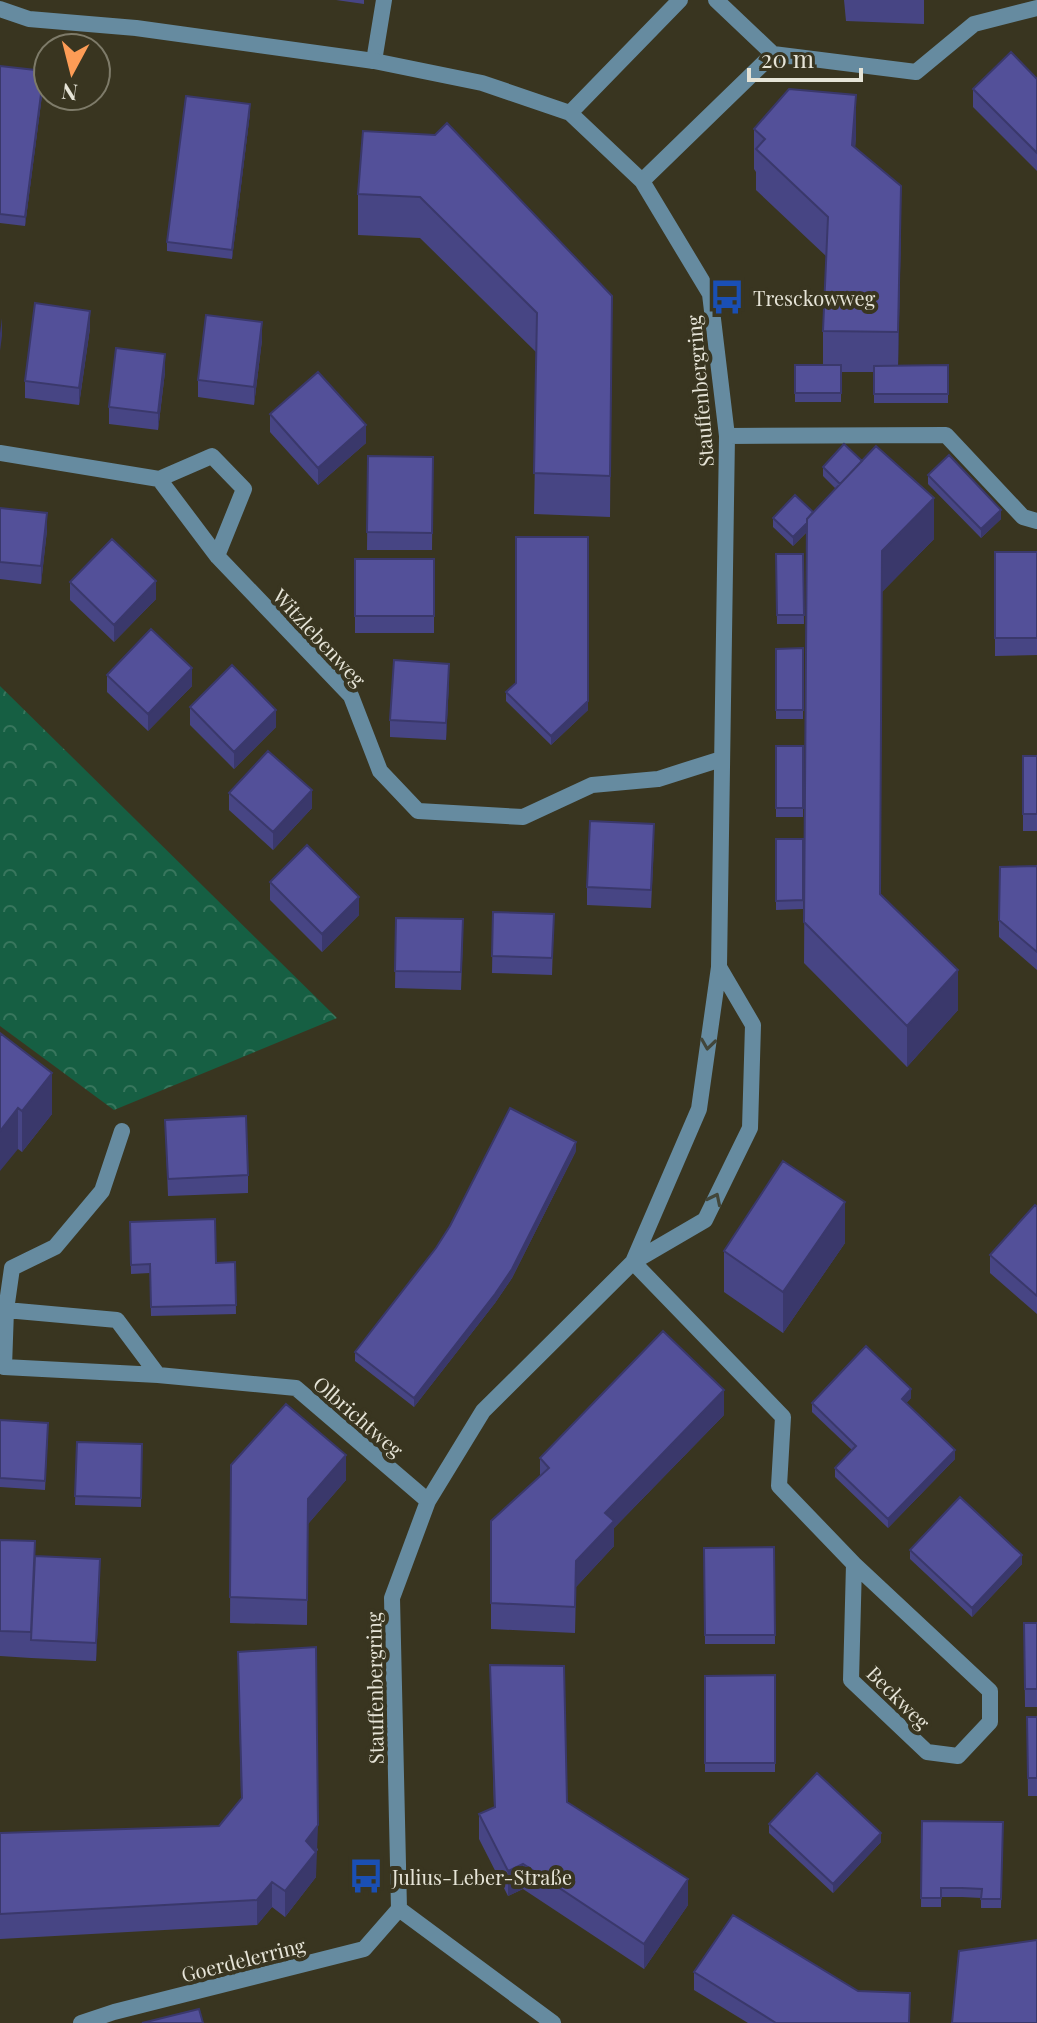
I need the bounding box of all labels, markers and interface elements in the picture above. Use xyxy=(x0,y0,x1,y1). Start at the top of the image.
north arrow xyxy=(32,32,112,112)
scale bar xyxy=(749,32,861,82)
text: 20 m xyxy=(761,42,814,74)
text: N xyxy=(60,77,79,109)
bus stop icon: Tresckowweg xyxy=(708,278,746,316)
place label: Tresckowweg xyxy=(753,284,876,311)
street label: Stauffenbergring xyxy=(679,314,719,468)
street label: Witzlebenweg xyxy=(267,581,373,692)
one-way arrow xyxy=(700,1037,717,1051)
one-way arrow xyxy=(705,1193,721,1208)
street label: Olbrichtweg xyxy=(308,1369,410,1463)
street label: Stauffenbergring xyxy=(359,1611,389,1764)
street label: Beckweg xyxy=(861,1659,937,1735)
bus stop icon: Julius-Leber-Straße xyxy=(347,1857,385,1895)
place label: Julius-Leber-Straße xyxy=(391,1863,572,1890)
street label: Goerdelerring xyxy=(178,1930,308,1987)

